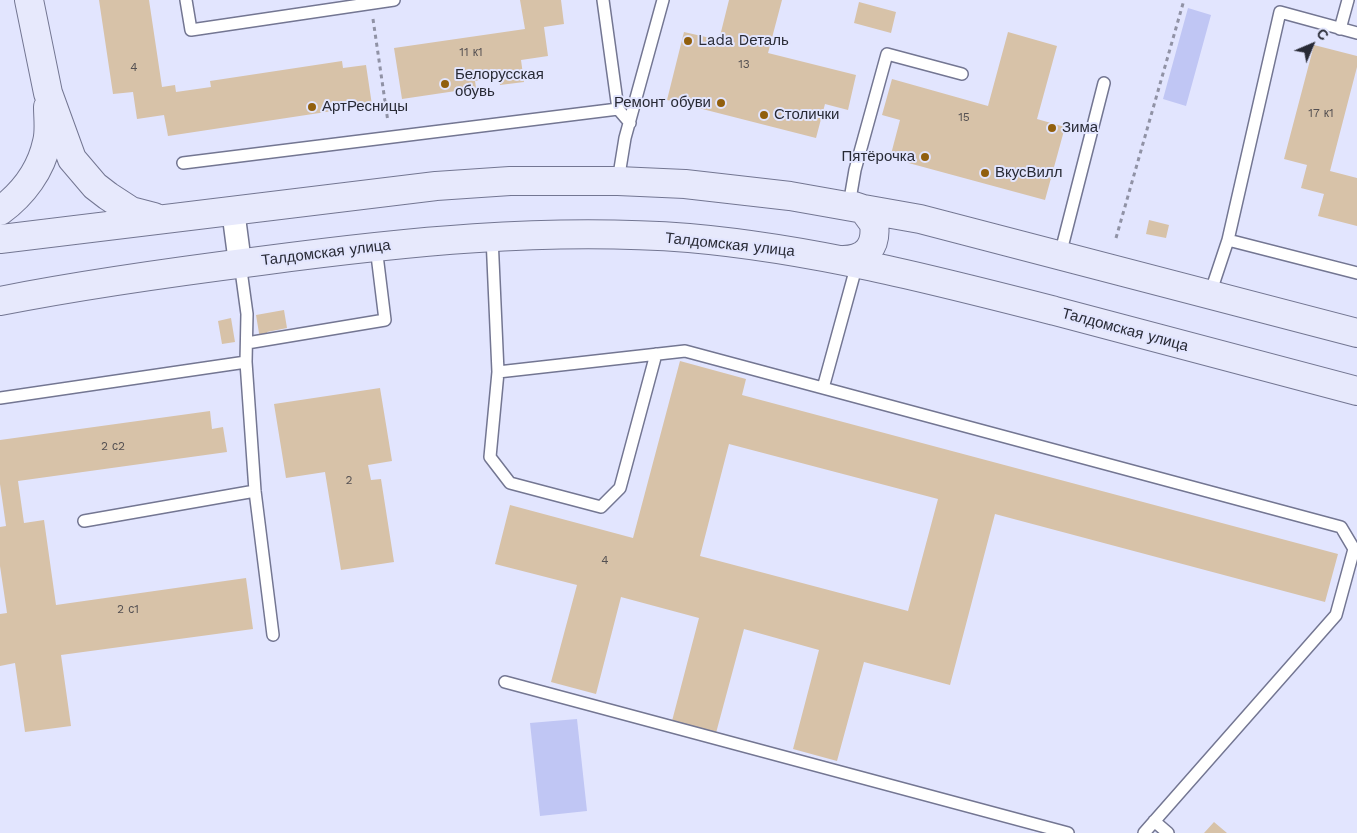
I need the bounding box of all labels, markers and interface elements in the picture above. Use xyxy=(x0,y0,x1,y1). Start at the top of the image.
north arrow xyxy=(1287,20,1337,70)
text: С xyxy=(1313,25,1332,44)
place label: Lada Dеталь xyxy=(698,32,789,50)
marker: Lada Dеталь xyxy=(682,35,694,47)
house number: 11 к1 xyxy=(459,45,483,59)
house number: 13 xyxy=(738,57,750,71)
house number: 4 xyxy=(130,60,138,74)
place label: Белорусская обувь xyxy=(455,66,544,101)
marker: Белорусская обувь xyxy=(439,78,451,90)
place label: Ремонт обуви xyxy=(614,94,711,112)
marker: Ремонт обуви xyxy=(715,97,727,109)
place label: АртРесницы xyxy=(322,98,408,116)
marker: АртРесницы xyxy=(306,101,318,113)
place label: Столички xyxy=(774,106,839,124)
house number: 17 к1 xyxy=(1308,106,1334,120)
marker: Столички xyxy=(758,109,770,121)
house number: 15 xyxy=(958,110,970,124)
place label: Зима xyxy=(1062,119,1098,137)
marker: Зима xyxy=(1046,122,1058,134)
place label: Пятёрочка xyxy=(841,148,915,166)
marker: Пятёрочка xyxy=(919,151,931,163)
place label: ВкусВилл xyxy=(995,164,1062,182)
marker: ВкусВилл xyxy=(979,167,991,179)
street label: Талдомская улица xyxy=(664,229,796,261)
street label: Талдомская улица xyxy=(260,236,392,270)
street label: Талдомская улица xyxy=(1060,304,1190,356)
house number: 2 с2 xyxy=(101,439,125,453)
house number: 2 xyxy=(346,473,352,487)
house number: 4 xyxy=(601,553,609,567)
house number: 2 с1 xyxy=(117,602,139,616)

